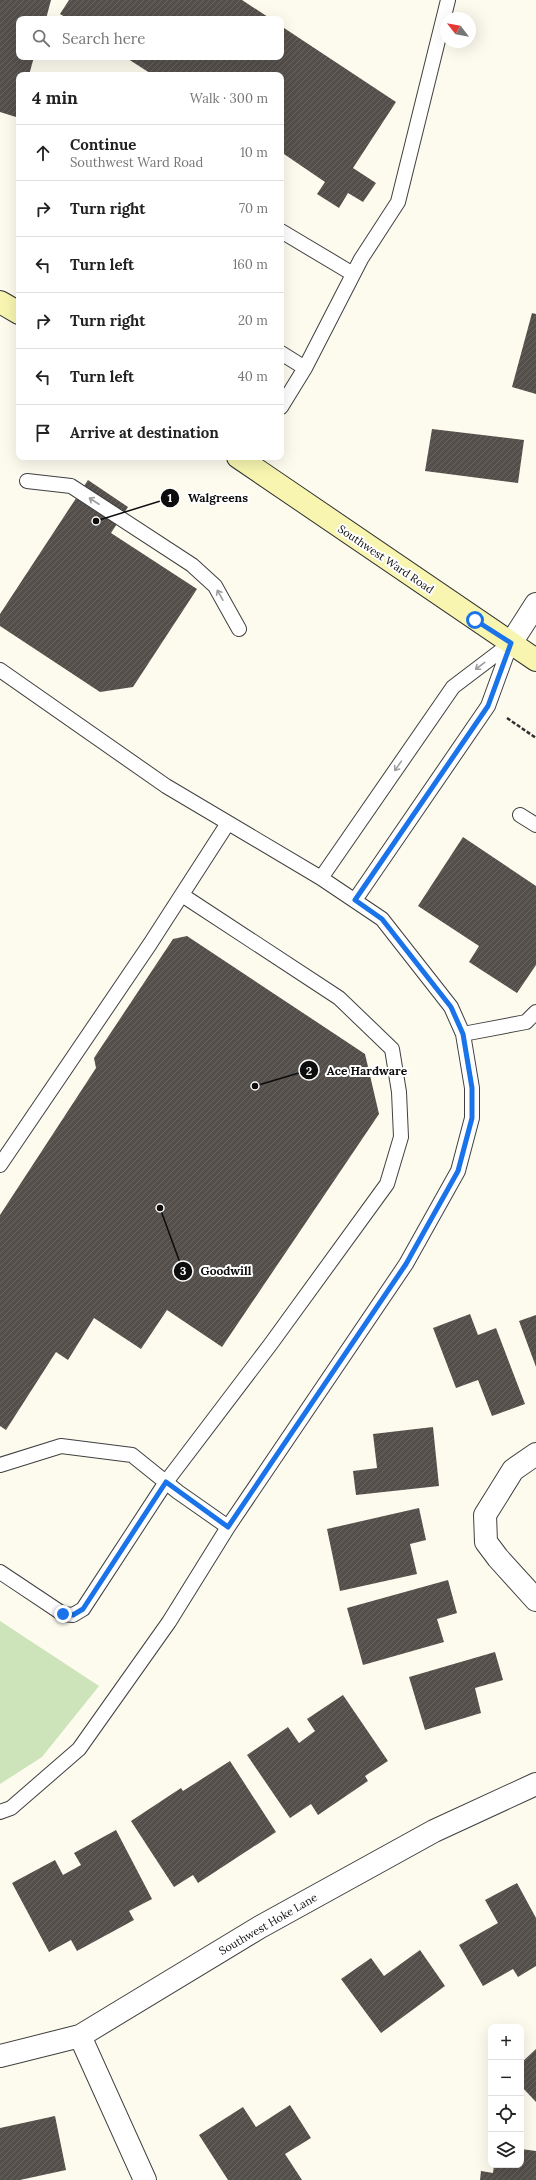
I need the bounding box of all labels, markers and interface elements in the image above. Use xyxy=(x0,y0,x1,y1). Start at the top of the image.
north arrow xyxy=(440,12,476,48)
search box xyxy=(16,16,284,60)
icon: search xyxy=(30,27,52,49)
text: Search here xyxy=(62,29,145,48)
text: 4 min xyxy=(32,87,78,109)
text: Walk · 300 m xyxy=(190,90,268,107)
text: Continue xyxy=(70,135,136,154)
icon: ahead xyxy=(32,142,54,164)
text: 10 m xyxy=(240,144,268,161)
text: Southwest Ward Road xyxy=(70,154,203,171)
icon: right xyxy=(32,198,54,220)
text: Turn right xyxy=(70,199,146,218)
text: 70 m xyxy=(239,200,268,217)
icon: left xyxy=(32,254,54,276)
text: Turn left xyxy=(70,255,134,274)
text: 160 m xyxy=(233,256,268,273)
icon: right xyxy=(32,310,54,332)
text: Turn right xyxy=(70,311,146,330)
text: 20 m xyxy=(238,312,268,329)
icon: left xyxy=(32,366,54,388)
text: Turn left xyxy=(70,367,134,386)
text: 40 m xyxy=(238,368,268,385)
icon: arrive xyxy=(32,422,54,444)
text: Arrive at destination xyxy=(70,423,219,442)
callout: Walgreens xyxy=(160,486,256,510)
text: 1 xyxy=(168,490,173,505)
text: Walgreens xyxy=(188,490,248,505)
one-way arrow xyxy=(89,497,100,505)
street label: Southwest Ward Road xyxy=(335,522,437,597)
one-way arrow xyxy=(215,589,223,601)
route start xyxy=(466,611,484,629)
one-way arrow xyxy=(474,662,485,671)
one-way arrow xyxy=(394,760,402,771)
callout: Ace Hardware xyxy=(299,1058,416,1082)
text: 2 xyxy=(306,1063,312,1078)
text: Ace Hardware xyxy=(327,1063,408,1078)
callout: Goodwill xyxy=(173,1259,260,1283)
text: 3 xyxy=(180,1263,187,1278)
text: Goodwill xyxy=(201,1263,252,1278)
route end xyxy=(54,1605,72,1623)
street label: Southwest Hoke Lane xyxy=(216,1890,320,1958)
map controls xyxy=(488,2024,524,2168)
button: + xyxy=(488,2024,524,2060)
button: − xyxy=(488,2060,524,2096)
button: locate xyxy=(488,2096,524,2132)
button: layers xyxy=(488,2132,524,2168)

